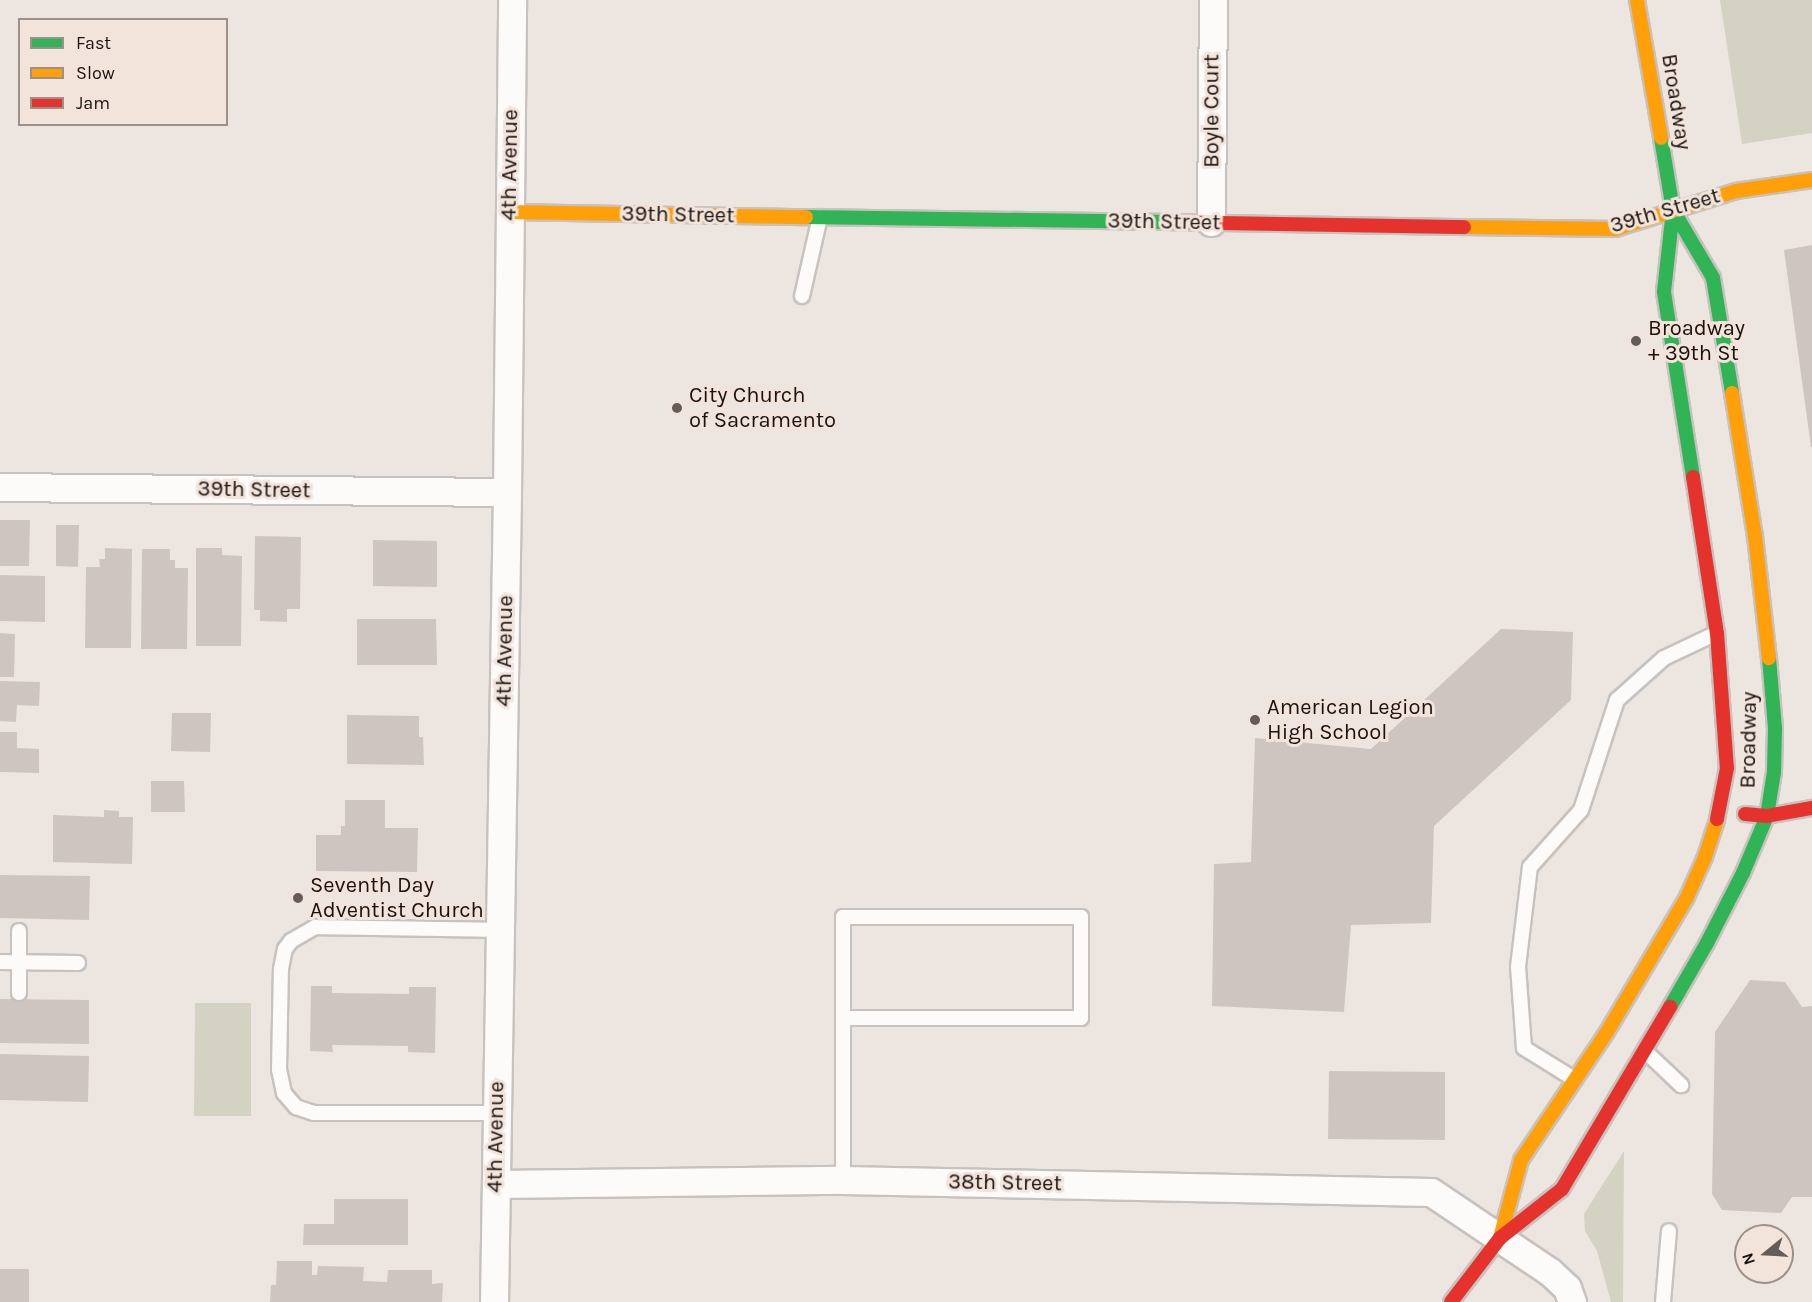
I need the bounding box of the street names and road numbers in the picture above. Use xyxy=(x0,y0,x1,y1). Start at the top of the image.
street label: Broadway xyxy=(1655,52,1697,152)
street label: Boyle Court xyxy=(1199,54,1225,168)
street label: 4th Avenue xyxy=(496,109,524,221)
street label: 39th Street xyxy=(1607,183,1723,239)
street label: 39th Street xyxy=(621,201,735,229)
street label: 39th Street xyxy=(1107,208,1221,236)
street label: 39th Street xyxy=(197,476,311,504)
street label: 4th Avenue xyxy=(491,595,519,707)
street label: Broadway xyxy=(1735,691,1763,789)
street label: 4th Avenue xyxy=(482,1081,510,1193)
street label: 38th Street xyxy=(948,1169,1062,1197)

